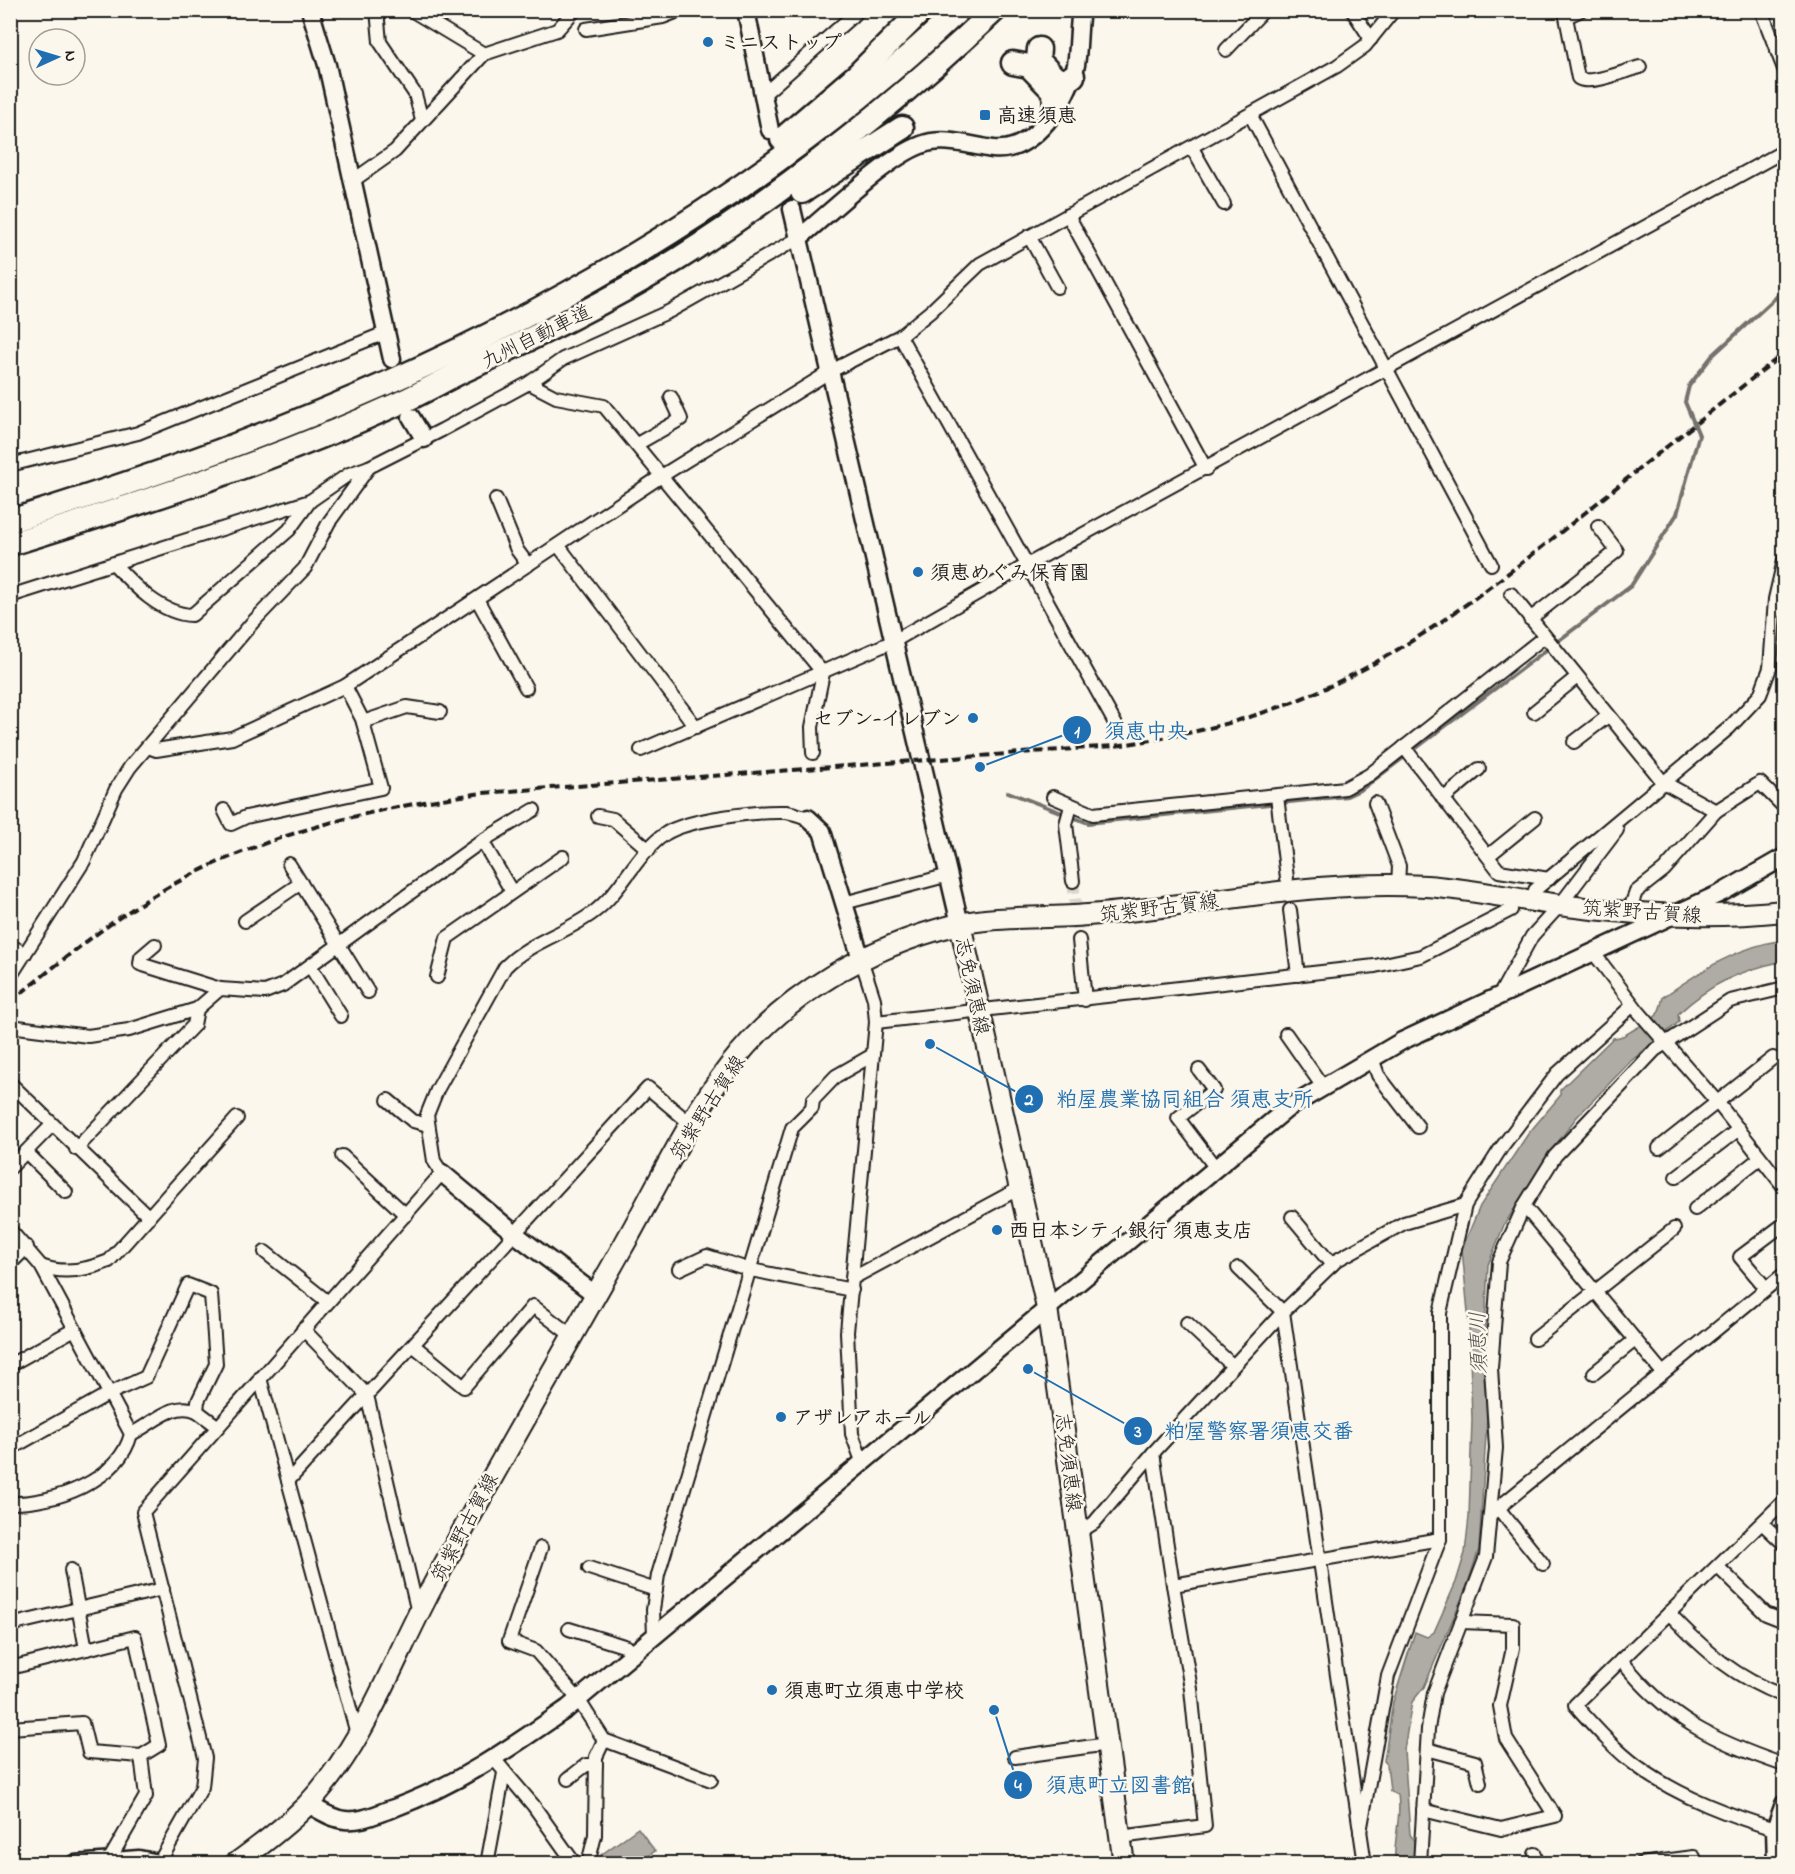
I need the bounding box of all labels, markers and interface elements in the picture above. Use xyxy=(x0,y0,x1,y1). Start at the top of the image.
north arrow xyxy=(27,27,87,87)
place label: ミニストップ xyxy=(720,30,842,59)
marker: ミニストップ xyxy=(701,35,715,49)
text: N xyxy=(58,50,82,63)
place label: 高速須恵 xyxy=(997,103,1077,132)
marker: 高速須恵 xyxy=(978,108,992,122)
street label: 九州自動車道 xyxy=(477,299,597,378)
place label: 須恵めぐみ保育園 xyxy=(930,560,1090,589)
marker: 須恵めぐみ保育園 xyxy=(911,565,925,579)
place label: セブン-イレブン xyxy=(814,706,961,735)
marker: セブン-イレブン xyxy=(966,711,980,725)
callout: 須恵中央 xyxy=(1062,711,1200,750)
text: 須恵中央 xyxy=(1104,718,1188,748)
text: 1 xyxy=(1074,720,1080,746)
street label: 筑紫野古賀線 xyxy=(1098,888,1221,931)
street label: 筑紫野古賀線 xyxy=(1581,895,1703,932)
street label: 志免須恵線 xyxy=(946,935,995,1038)
street label: 筑紫野古賀線 xyxy=(664,1050,754,1167)
callout: 粕屋農業協同組合 須恵支所 xyxy=(1014,1079,1325,1118)
text: 粕屋農業協同組合 須恵支所 xyxy=(1056,1086,1314,1116)
text: 2 xyxy=(1024,1088,1034,1114)
place label: 西日本シティ銀行 須恵支店 xyxy=(1009,1218,1253,1247)
marker: 西日本シティ銀行 須恵支店 xyxy=(990,1223,1004,1237)
water label: 須恵川 xyxy=(1464,1311,1496,1375)
place label: アザレアホール xyxy=(793,1405,932,1434)
marker: アザレアホール xyxy=(774,1410,788,1424)
street label: 志免須恵線 xyxy=(1046,1411,1087,1514)
callout: 粕屋警察署須恵交番 xyxy=(1123,1411,1366,1450)
text: 粕屋警察署須恵交番 xyxy=(1165,1418,1354,1448)
text: 3 xyxy=(1133,1420,1142,1446)
street label: 筑紫野古賀線 xyxy=(425,1468,507,1588)
place label: 須恵町立須恵中学校 xyxy=(784,1678,964,1707)
marker: 須恵町立須恵中学校 xyxy=(765,1683,779,1697)
callout: 須恵町立図書館 xyxy=(1003,1765,1204,1804)
text: 須恵町立図書館 xyxy=(1046,1772,1193,1802)
text: 4 xyxy=(1014,1774,1022,1800)

